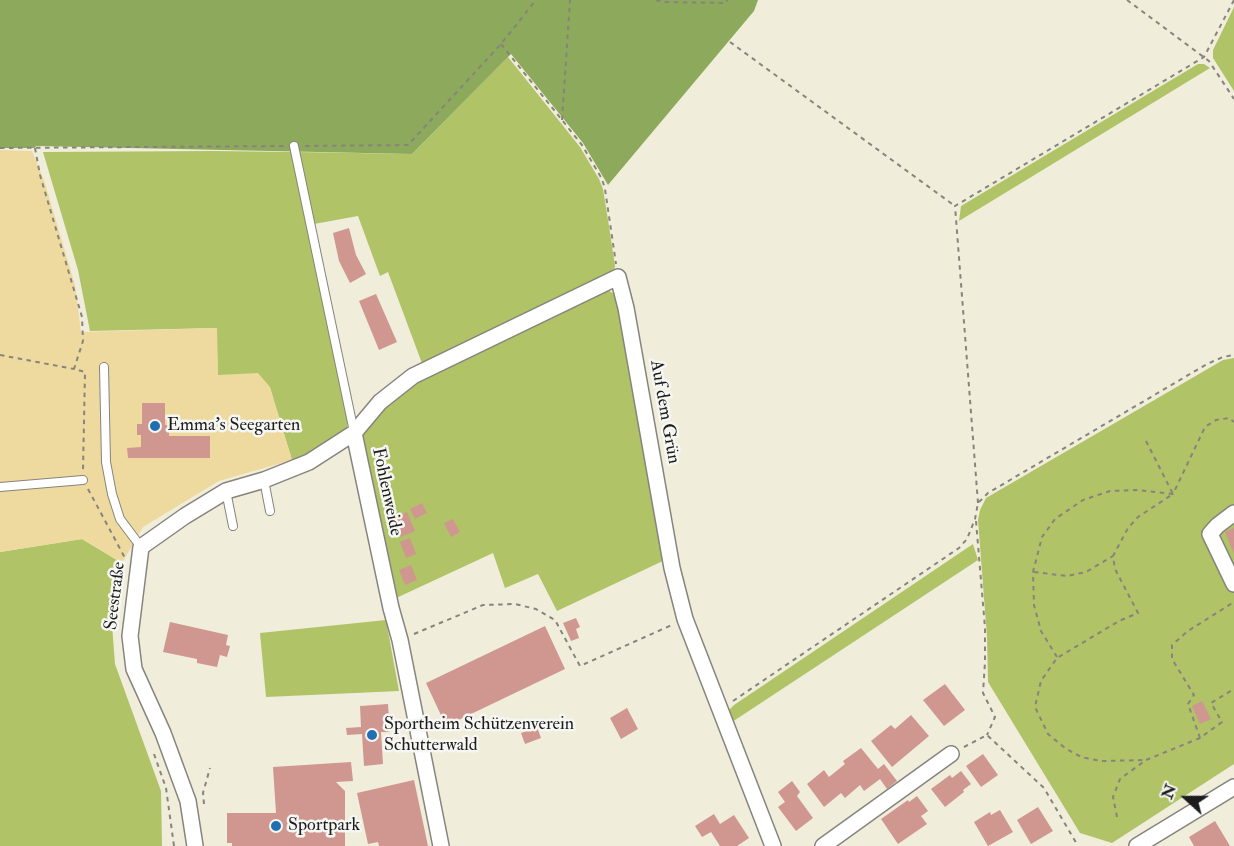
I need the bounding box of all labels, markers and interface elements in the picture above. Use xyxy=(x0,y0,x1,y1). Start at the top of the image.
street label: Auf dem Grün xyxy=(644,358,684,466)
place label: Emma's Seegarten xyxy=(167,415,300,437)
marker: Emma's Seegarten xyxy=(148,419,162,433)
street label: Fohlenweide xyxy=(366,446,406,538)
street label: Seestraße xyxy=(101,561,131,631)
place label: Sportheim Schützenverein Schutterwald xyxy=(384,714,574,756)
marker: Sportheim Schützenverein Schutterwald xyxy=(365,728,379,742)
north arrow xyxy=(1156,768,1216,828)
text: N xyxy=(1157,781,1181,802)
place label: Sportpark xyxy=(288,815,360,837)
marker: Sportpark xyxy=(269,819,283,833)

